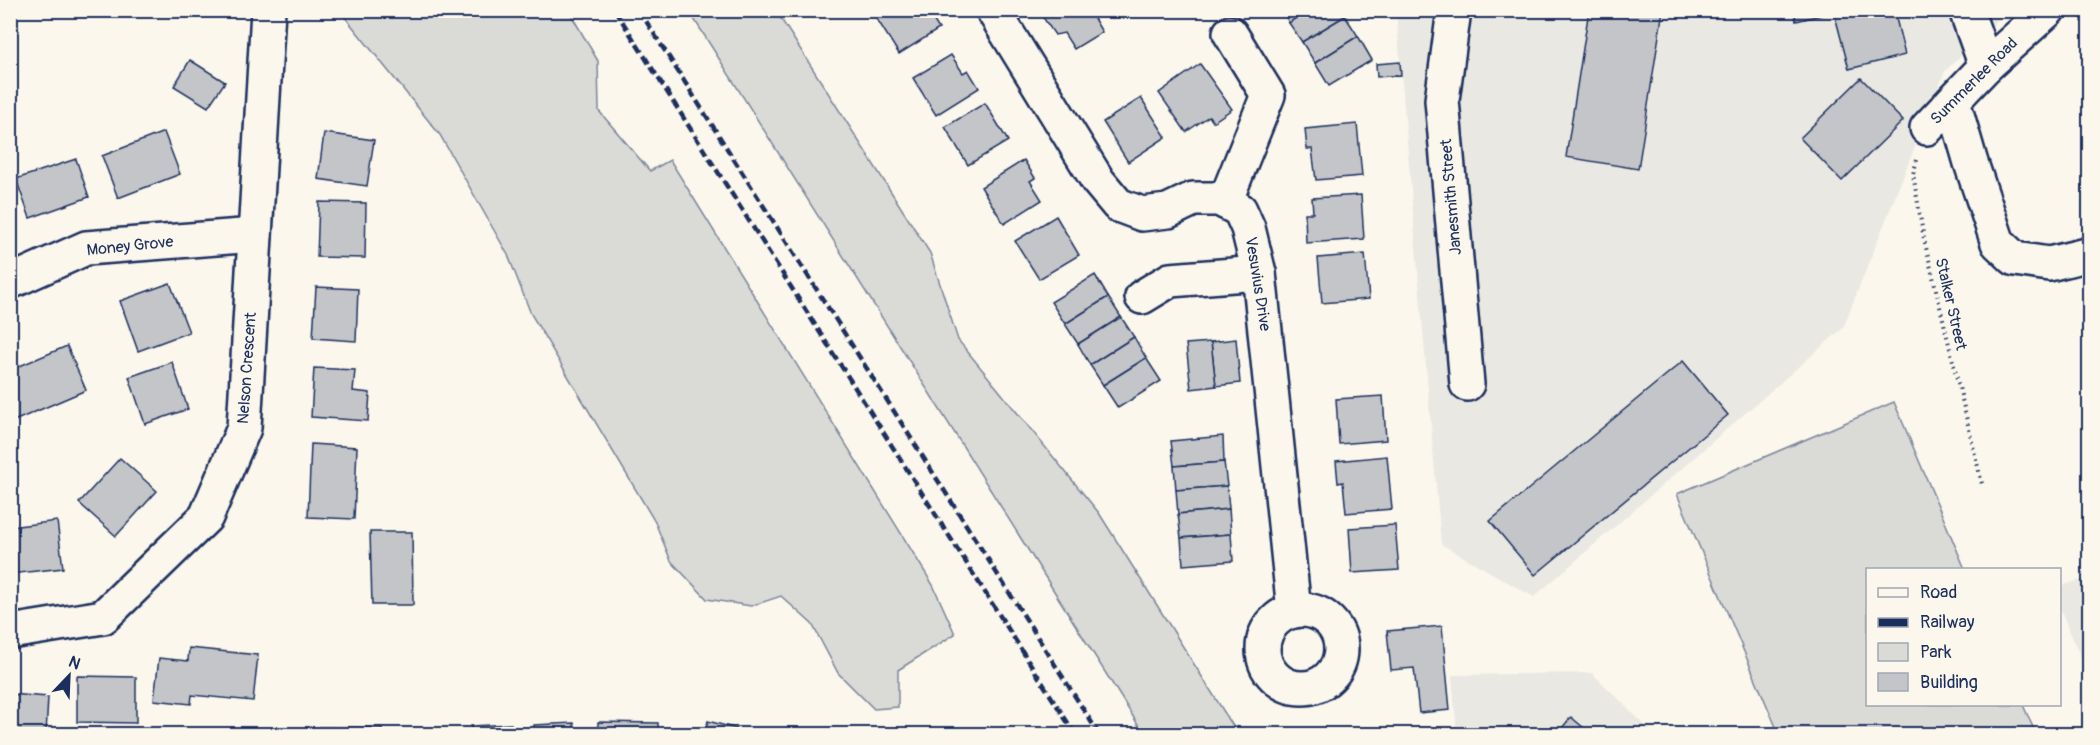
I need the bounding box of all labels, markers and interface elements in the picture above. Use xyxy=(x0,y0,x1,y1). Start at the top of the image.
street label: Summerlee Road xyxy=(1926,33,2022,129)
street label: Janesmith Street xyxy=(1436,138,1466,256)
street label: Money Grove xyxy=(86,232,174,260)
street label: Vesuvius Drive xyxy=(1241,235,1275,333)
street label: Stalker Street xyxy=(1931,256,1971,353)
street label: Nelson Crescent xyxy=(233,311,261,425)
legend xyxy=(1866,568,2061,706)
text: Road xyxy=(1920,581,1957,604)
text: Railway xyxy=(1920,611,1975,634)
text: Park xyxy=(1920,641,1952,664)
north arrow xyxy=(39,646,99,706)
text: N xyxy=(66,652,84,675)
text: Building xyxy=(1920,671,1978,694)

